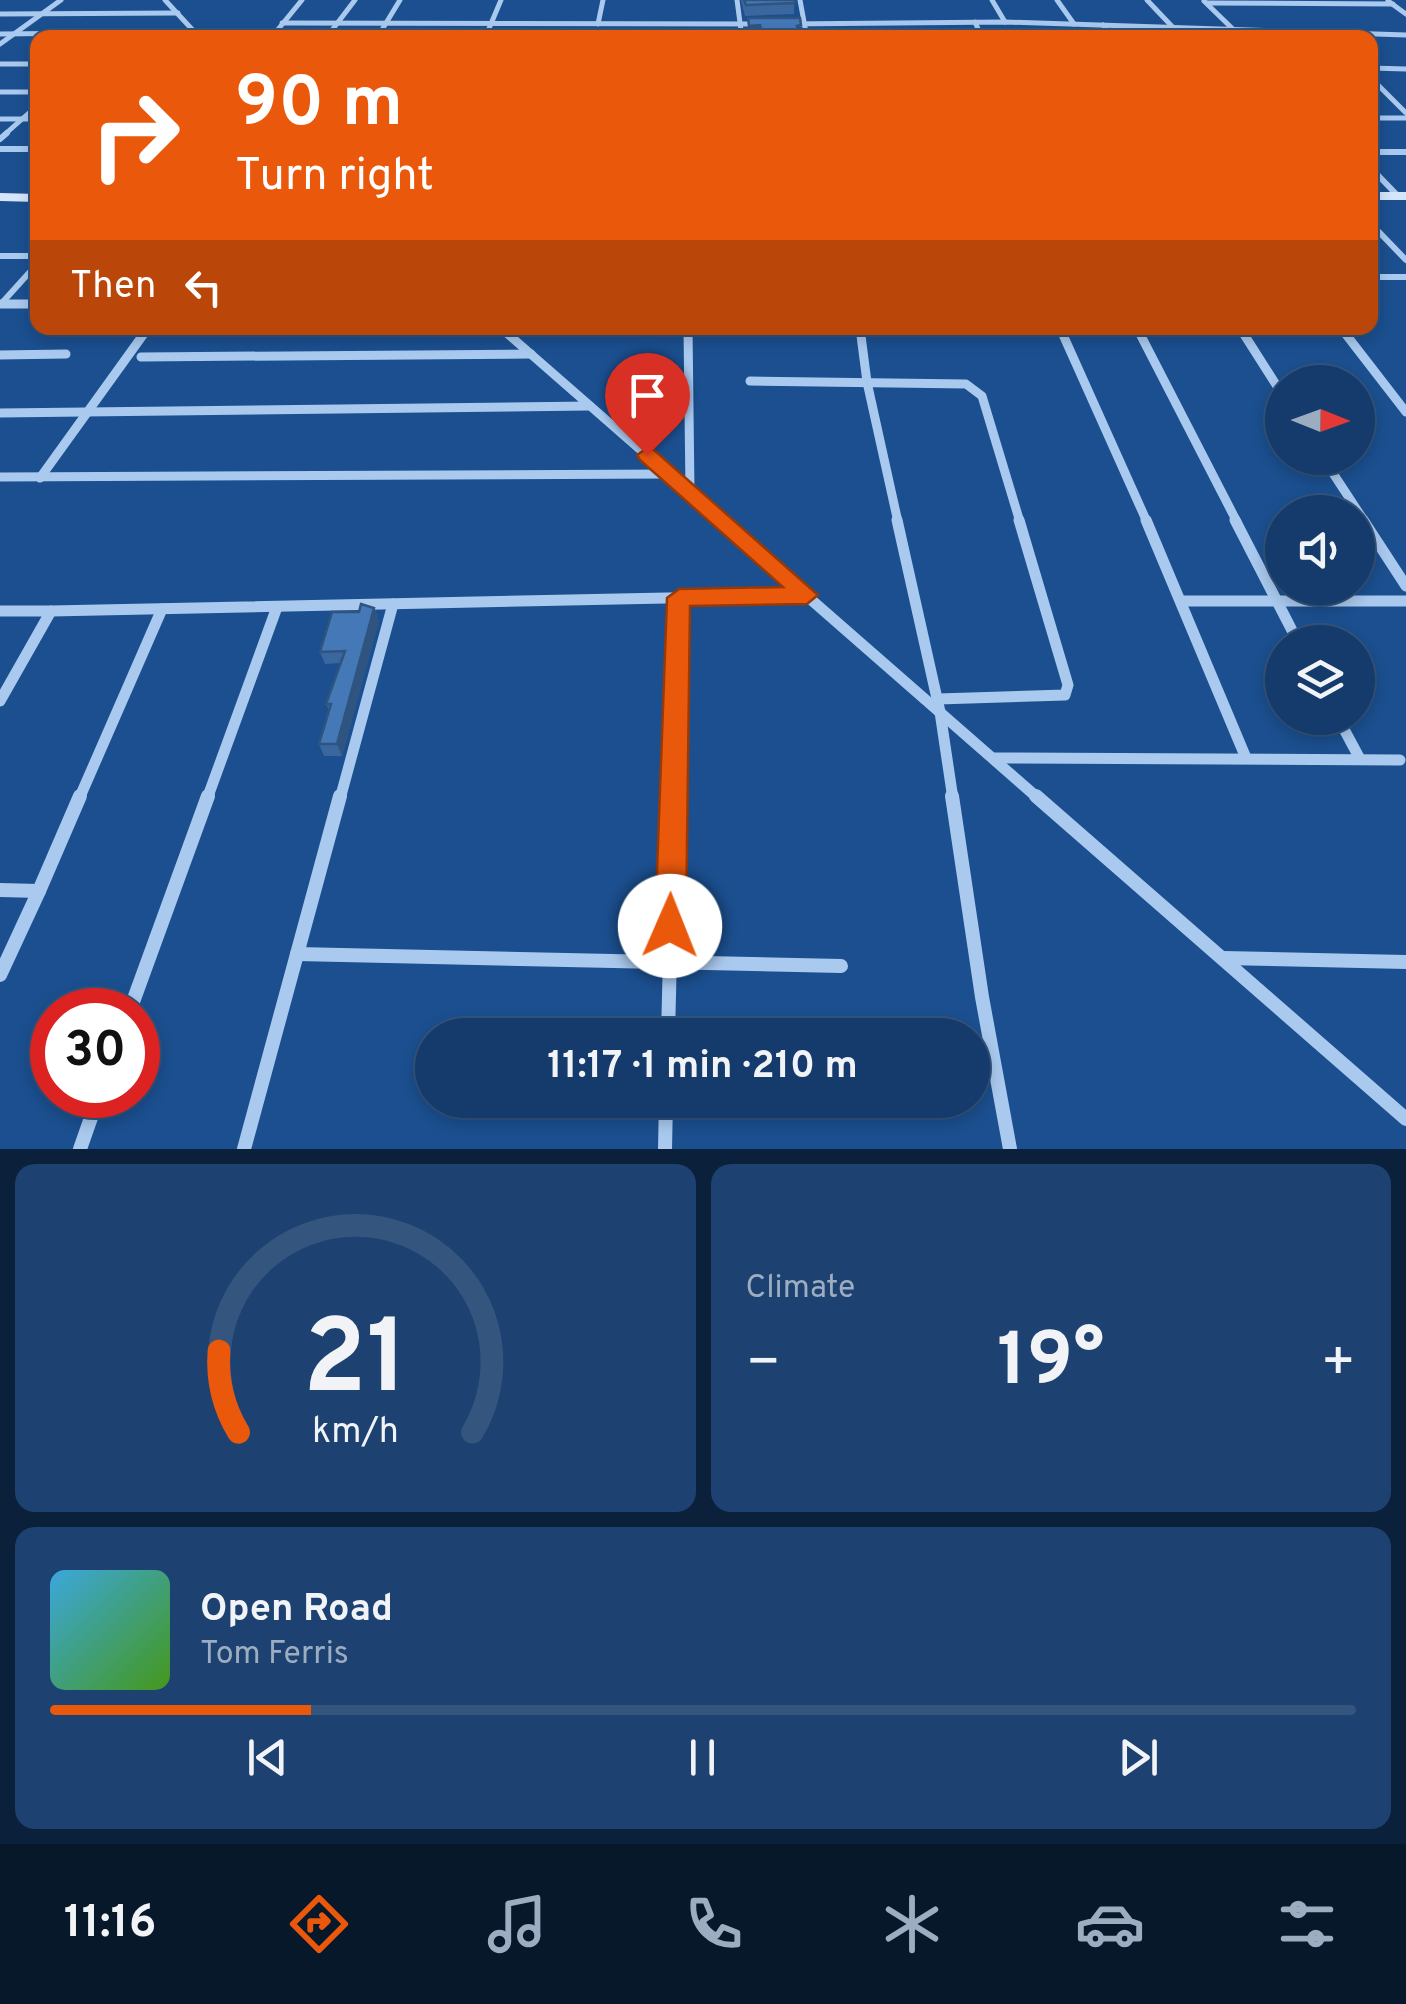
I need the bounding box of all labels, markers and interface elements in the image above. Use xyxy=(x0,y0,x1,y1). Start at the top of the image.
text: 90 m xyxy=(235,62,403,151)
icon: right xyxy=(70,70,200,200)
text: Turn right xyxy=(235,149,434,206)
icon: left xyxy=(176,260,231,315)
text: Then xyxy=(70,263,156,312)
pin xyxy=(605,353,690,456)
north arrow xyxy=(1265,365,1375,475)
map controls xyxy=(1265,365,1375,735)
icon: arrive xyxy=(620,368,675,423)
button: sound xyxy=(1265,495,1375,605)
button: layers xyxy=(1265,625,1375,735)
position arrow xyxy=(618,874,722,978)
speed limit sign: 30 xyxy=(30,988,160,1118)
text: 11:17 · 1 min · 210 m xyxy=(547,1043,858,1092)
text: Climate xyxy=(746,1269,855,1309)
text: 21 xyxy=(303,1298,408,1430)
text: 19° xyxy=(997,1317,1104,1412)
text: − xyxy=(746,1330,781,1400)
text: + xyxy=(1321,1330,1356,1400)
text: km/h xyxy=(312,1410,399,1456)
text: Open Road xyxy=(200,1586,393,1635)
text: Tom Ferris xyxy=(200,1635,349,1675)
icon: previous xyxy=(240,1730,295,1785)
icon: pause xyxy=(675,1730,730,1785)
icon: next xyxy=(1111,1730,1166,1785)
icon: directions xyxy=(284,1889,354,1959)
icon: music xyxy=(482,1889,552,1959)
icon: phone xyxy=(679,1889,749,1959)
icon: climate xyxy=(877,1889,947,1959)
icon: car xyxy=(1075,1889,1145,1959)
icon: filters xyxy=(1272,1889,1342,1959)
text: 11:16 xyxy=(64,1896,156,1953)

